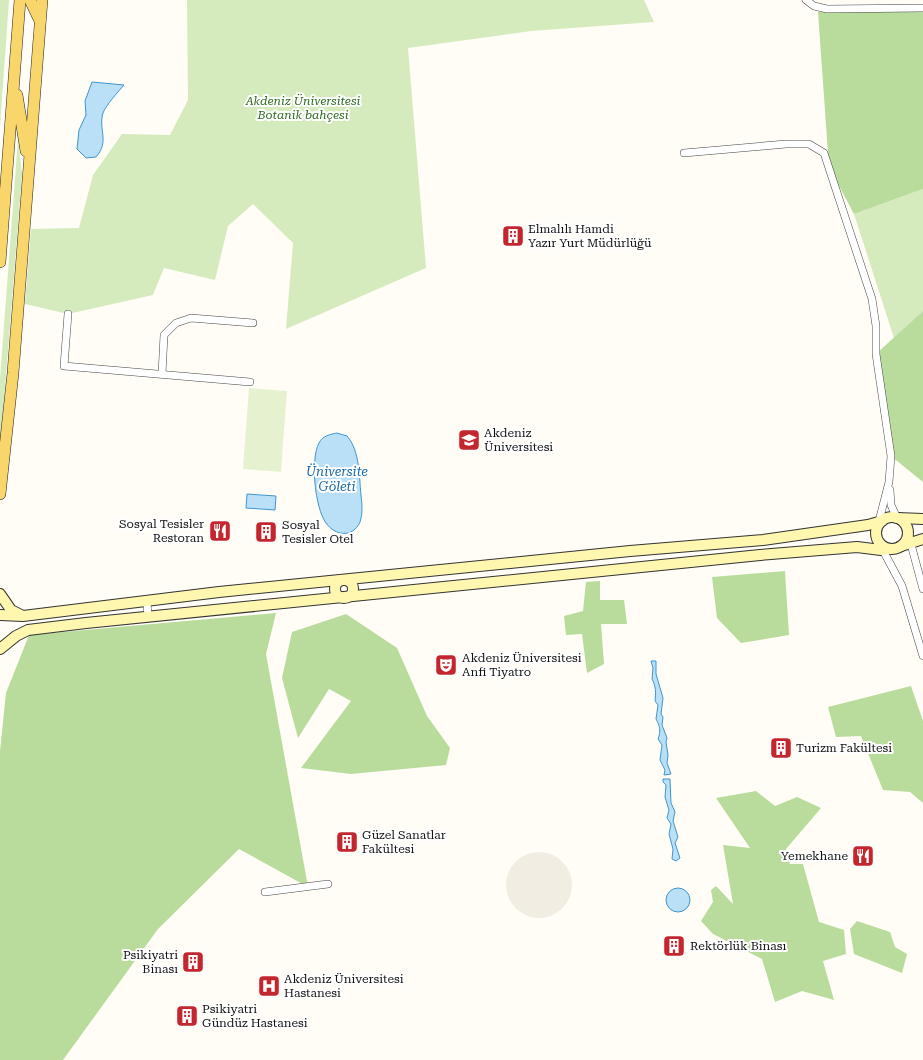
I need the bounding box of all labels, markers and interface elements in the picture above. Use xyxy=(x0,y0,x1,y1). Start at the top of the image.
park label: Akdeniz Üniversitesi Botanik bahçesi xyxy=(245,93,361,122)
place label: Elmalılı Hamdi Yazır Yurt Müdürlüğü xyxy=(528,222,652,250)
building icon: Elmalılı Hamdi Yazır Yurt Müdürlüğü xyxy=(500,223,526,249)
place label: Akdeniz Üniversitesi xyxy=(484,426,553,454)
school or university icon: Akdeniz Üniversitesi xyxy=(456,427,482,453)
water label: Üniversite Göleti xyxy=(306,463,368,494)
place label: Sosyal Tesisler Restoran xyxy=(119,517,204,545)
restaurant icon: Sosyal Tesisler Restoran xyxy=(207,518,233,544)
place label: Sosyal Tesisler Otel xyxy=(282,518,354,546)
building icon: Sosyal Tesisler Otel xyxy=(253,519,279,545)
place label: Akdeniz Üniversitesi Anfi Tiyatro xyxy=(462,651,582,679)
theatre icon: Akdeniz Üniversitesi Anfi Tiyatro xyxy=(433,652,459,678)
building icon: Turizm Fakültesi xyxy=(768,735,794,761)
place label: Turizm Fakültesi xyxy=(796,741,892,755)
place label: Güzel Sanatlar Fakültesi xyxy=(362,828,446,856)
building icon: Güzel Sanatlar Fakültesi xyxy=(334,829,360,855)
restaurant icon: Yemekhane xyxy=(850,843,876,869)
place label: Yemekhane xyxy=(781,849,848,863)
building icon: Rektörlük Binası xyxy=(661,933,687,959)
place label: Rektörlük Binası xyxy=(690,939,787,953)
place label: Psikiyatri Binası xyxy=(123,948,178,976)
building icon: Psikiyatri Binası xyxy=(180,949,206,975)
place label: Akdeniz Üniversitesi Hastanesi xyxy=(284,972,404,1000)
hospital icon: Akdeniz Üniversitesi Hastanesi xyxy=(256,973,282,999)
place label: Psikiyatri Gündüz Hastanesi xyxy=(202,1002,308,1030)
building icon: Psikiyatri Gündüz Hastanesi xyxy=(174,1003,200,1029)

